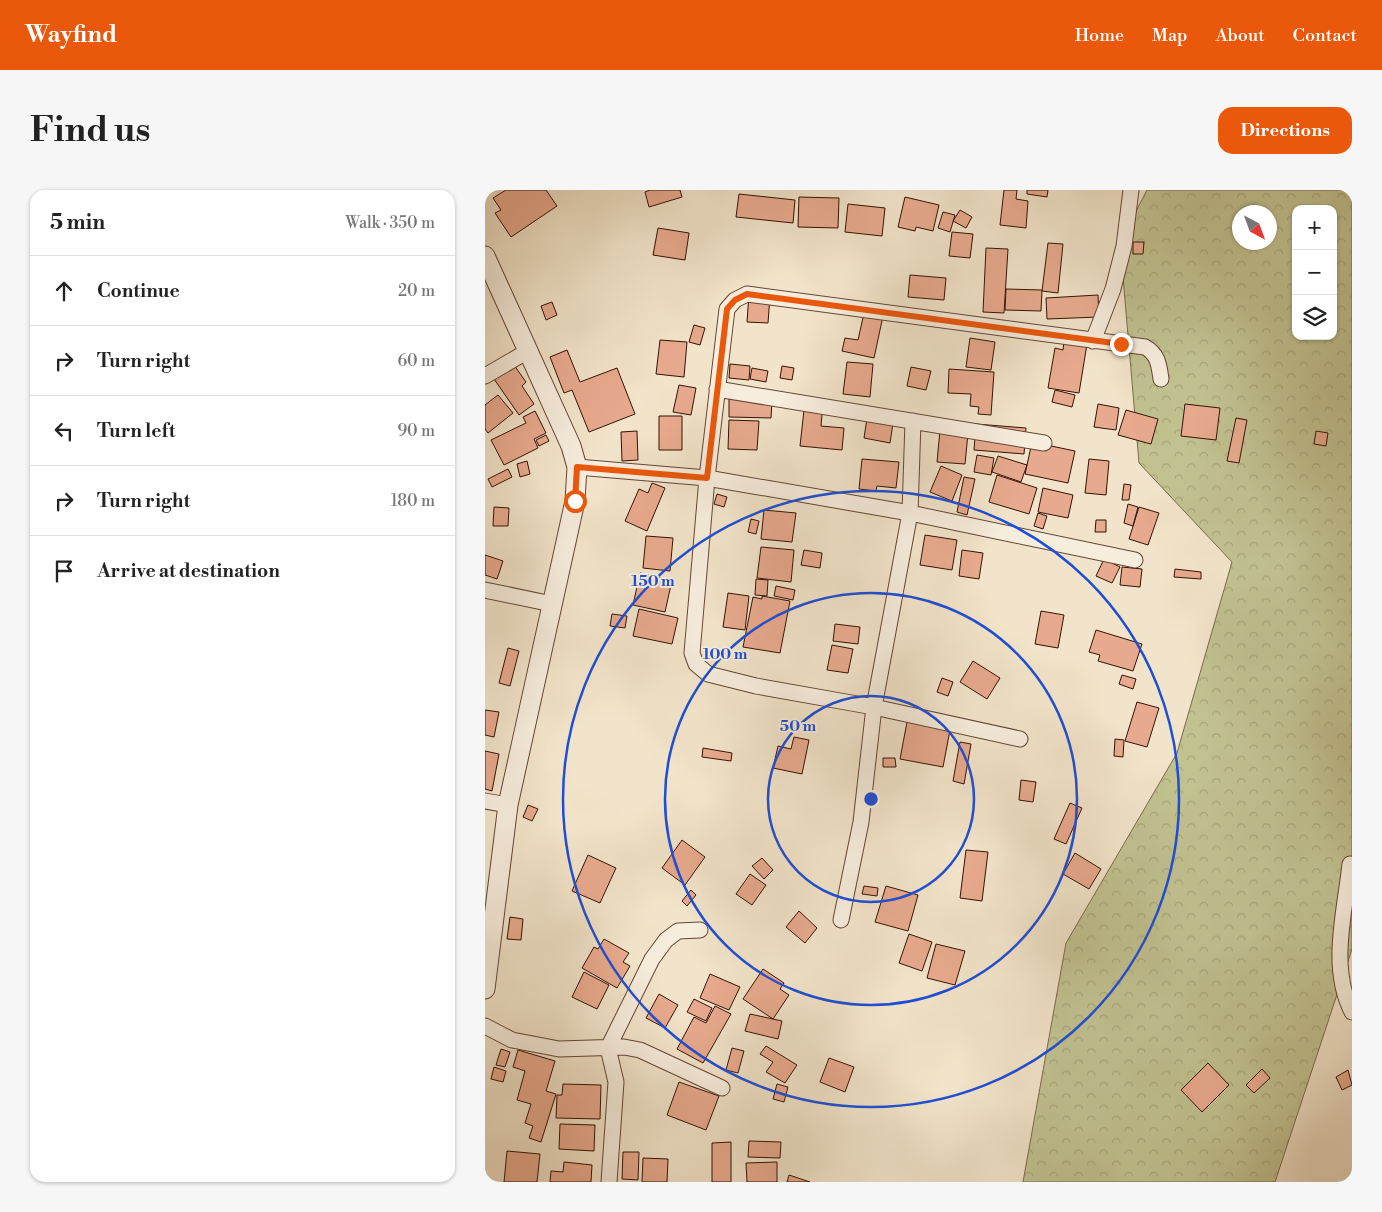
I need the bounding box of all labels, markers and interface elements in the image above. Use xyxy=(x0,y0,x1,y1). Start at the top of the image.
text: Wayfind xyxy=(25,20,117,50)
text: Home xyxy=(1075,24,1124,47)
text: Map xyxy=(1152,24,1188,47)
text: About xyxy=(1216,24,1265,47)
text: Contact xyxy=(1293,24,1357,47)
button: Directions xyxy=(1218,107,1352,154)
text: Find us xyxy=(30,109,150,152)
north arrow xyxy=(1232,205,1277,250)
map controls xyxy=(1292,205,1337,340)
button: + xyxy=(1292,205,1337,250)
text: 5 min xyxy=(50,210,105,236)
text: Walk · 350 m xyxy=(346,213,435,233)
button: − xyxy=(1292,250,1337,295)
icon: ahead xyxy=(50,277,78,305)
text: Continue xyxy=(97,279,180,303)
text: 20 m xyxy=(398,281,435,301)
button: layers xyxy=(1292,295,1337,340)
route end xyxy=(1110,333,1133,356)
icon: right xyxy=(50,347,78,375)
text: Turn right xyxy=(97,349,190,373)
text: 60 m xyxy=(397,351,435,371)
icon: left xyxy=(50,417,78,445)
text: Turn left xyxy=(97,419,176,443)
text: 90 m xyxy=(397,421,435,441)
icon: right xyxy=(50,487,78,515)
text: Turn right xyxy=(97,489,190,513)
route start xyxy=(564,490,587,513)
text: 180 m xyxy=(391,491,435,511)
icon: arrive xyxy=(50,557,78,585)
text: Arrive at destination xyxy=(97,559,280,583)
text: 150 m xyxy=(631,572,675,591)
text: 100 m xyxy=(703,645,748,664)
text: 50 m xyxy=(780,717,816,736)
centre of rings xyxy=(862,790,880,808)

